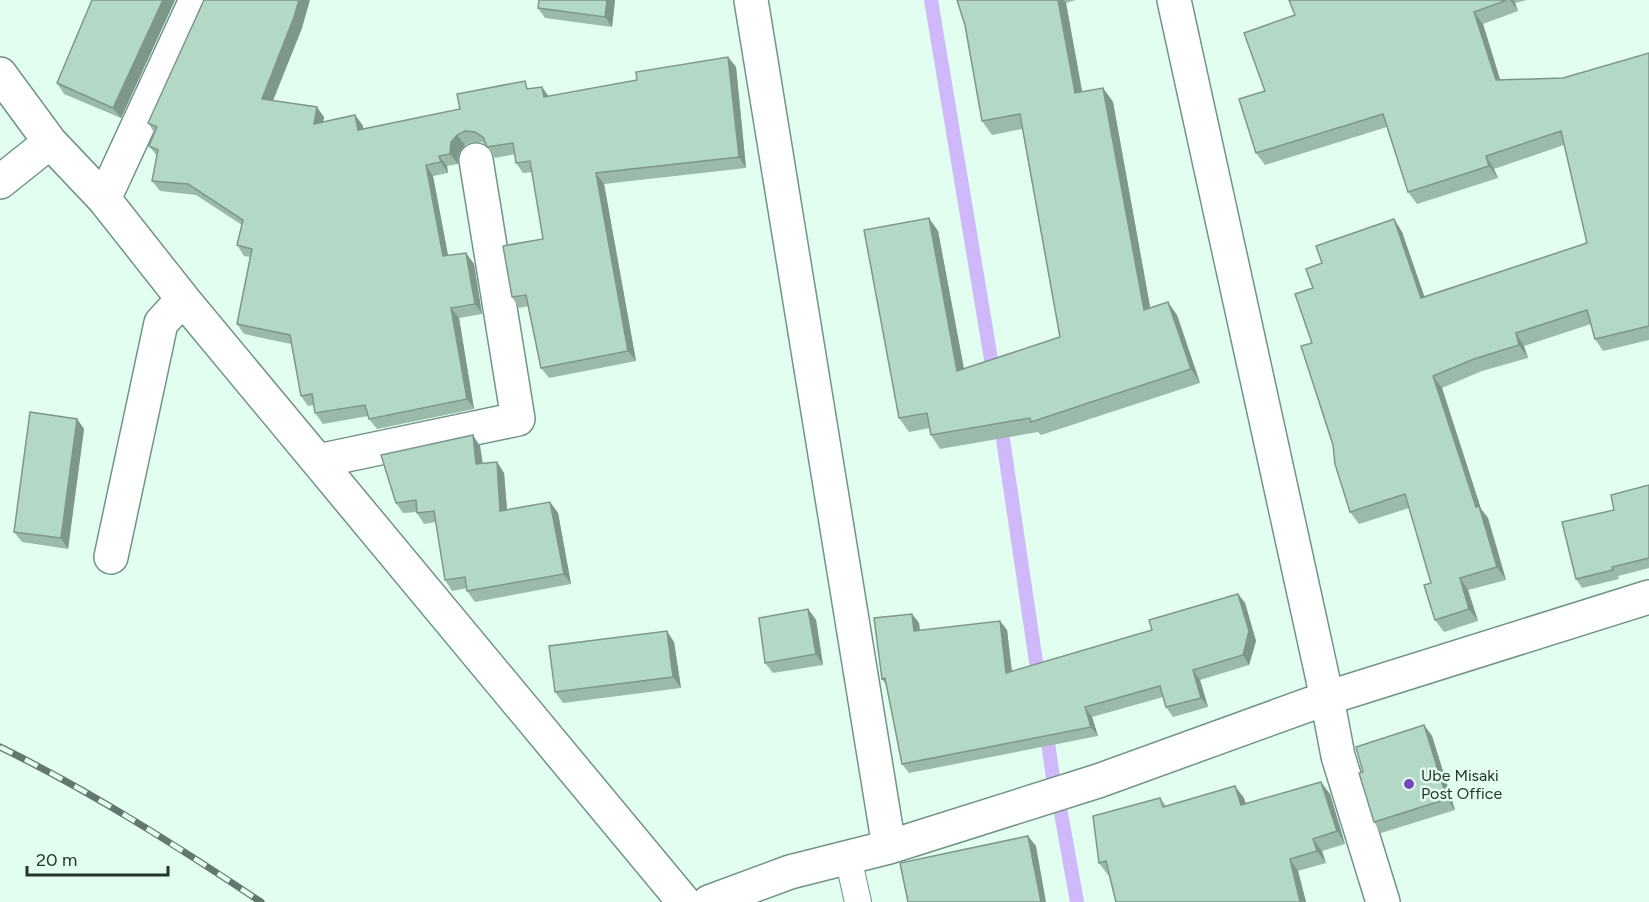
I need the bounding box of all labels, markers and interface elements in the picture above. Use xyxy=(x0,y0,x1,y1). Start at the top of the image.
place label: Ube Misaki Post Office xyxy=(1421,766,1502,803)
marker: Ube Misaki Post Office xyxy=(1402,777,1416,791)
scale bar xyxy=(27,839,168,877)
text: 20 m xyxy=(36,849,77,871)

